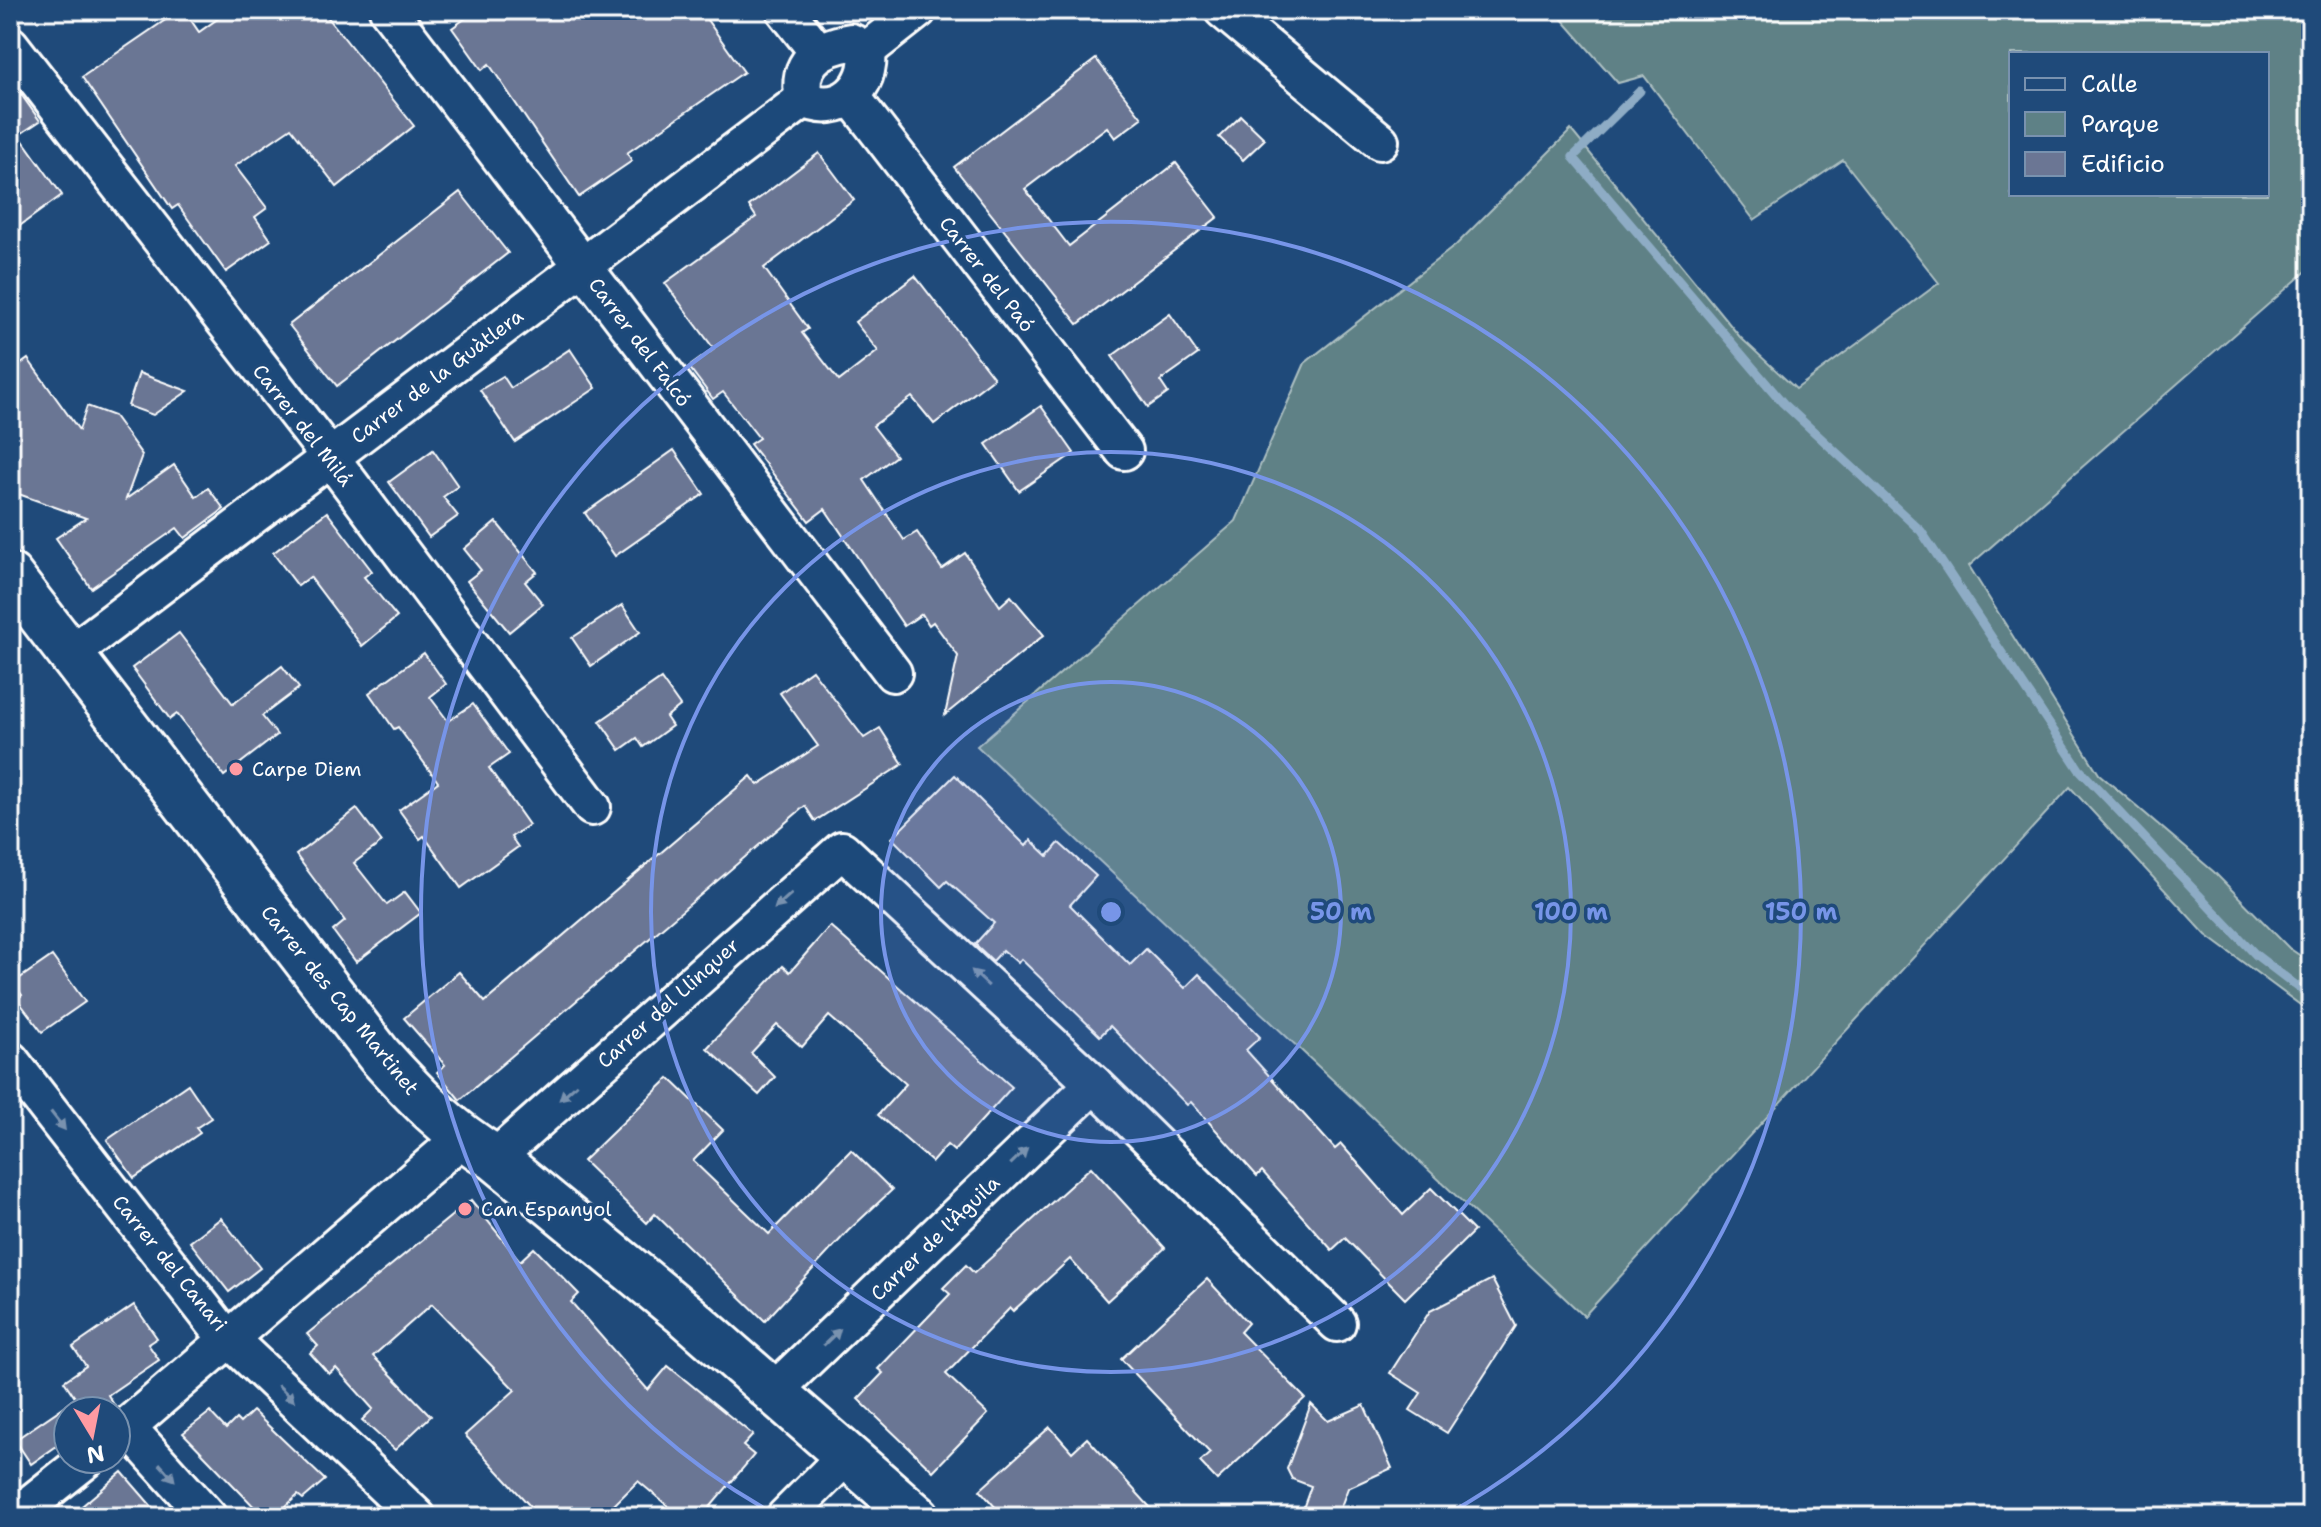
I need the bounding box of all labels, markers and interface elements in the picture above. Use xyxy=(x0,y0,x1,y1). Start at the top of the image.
legend xyxy=(2009,52,2269,196)
text: Calle xyxy=(2081,68,2138,100)
text: Parque xyxy=(2081,108,2160,140)
text: Edificio xyxy=(2081,148,2165,180)
street label: Carrer del Paó xyxy=(934,211,1040,337)
street label: Carrer del Falcó xyxy=(583,272,697,412)
street label: Carrer de la Guàtlera xyxy=(346,302,529,449)
street label: Carrer del Milá xyxy=(247,359,359,492)
place label: Carpe Diem xyxy=(252,756,362,782)
marker: Carpe Diem xyxy=(227,760,245,778)
one-way arrow xyxy=(774,892,793,910)
text: 50 m xyxy=(1310,896,1372,928)
text: 100 m xyxy=(1534,896,1608,928)
text: 150 m xyxy=(1765,896,1837,928)
centre of rings xyxy=(1097,898,1125,926)
street label: Carrer des Cap Martinet xyxy=(255,900,425,1100)
street label: Carrer del Llinquer xyxy=(591,932,745,1074)
one-way arrow xyxy=(970,969,989,987)
one-way arrow xyxy=(558,1083,577,1101)
one-way arrow xyxy=(49,1111,66,1131)
one-way arrow xyxy=(1009,1148,1028,1166)
street label: Carrer de l'Àguila xyxy=(865,1169,1006,1306)
street label: Carrer del Canari xyxy=(107,1189,233,1337)
place label: Can Espanyol xyxy=(481,1196,611,1222)
marker: Can Espanyol xyxy=(456,1200,474,1218)
one-way arrow xyxy=(822,1329,841,1347)
one-way arrow xyxy=(276,1383,295,1402)
north arrow xyxy=(52,1395,132,1475)
text: N xyxy=(84,1438,106,1470)
one-way arrow xyxy=(158,1463,176,1482)

